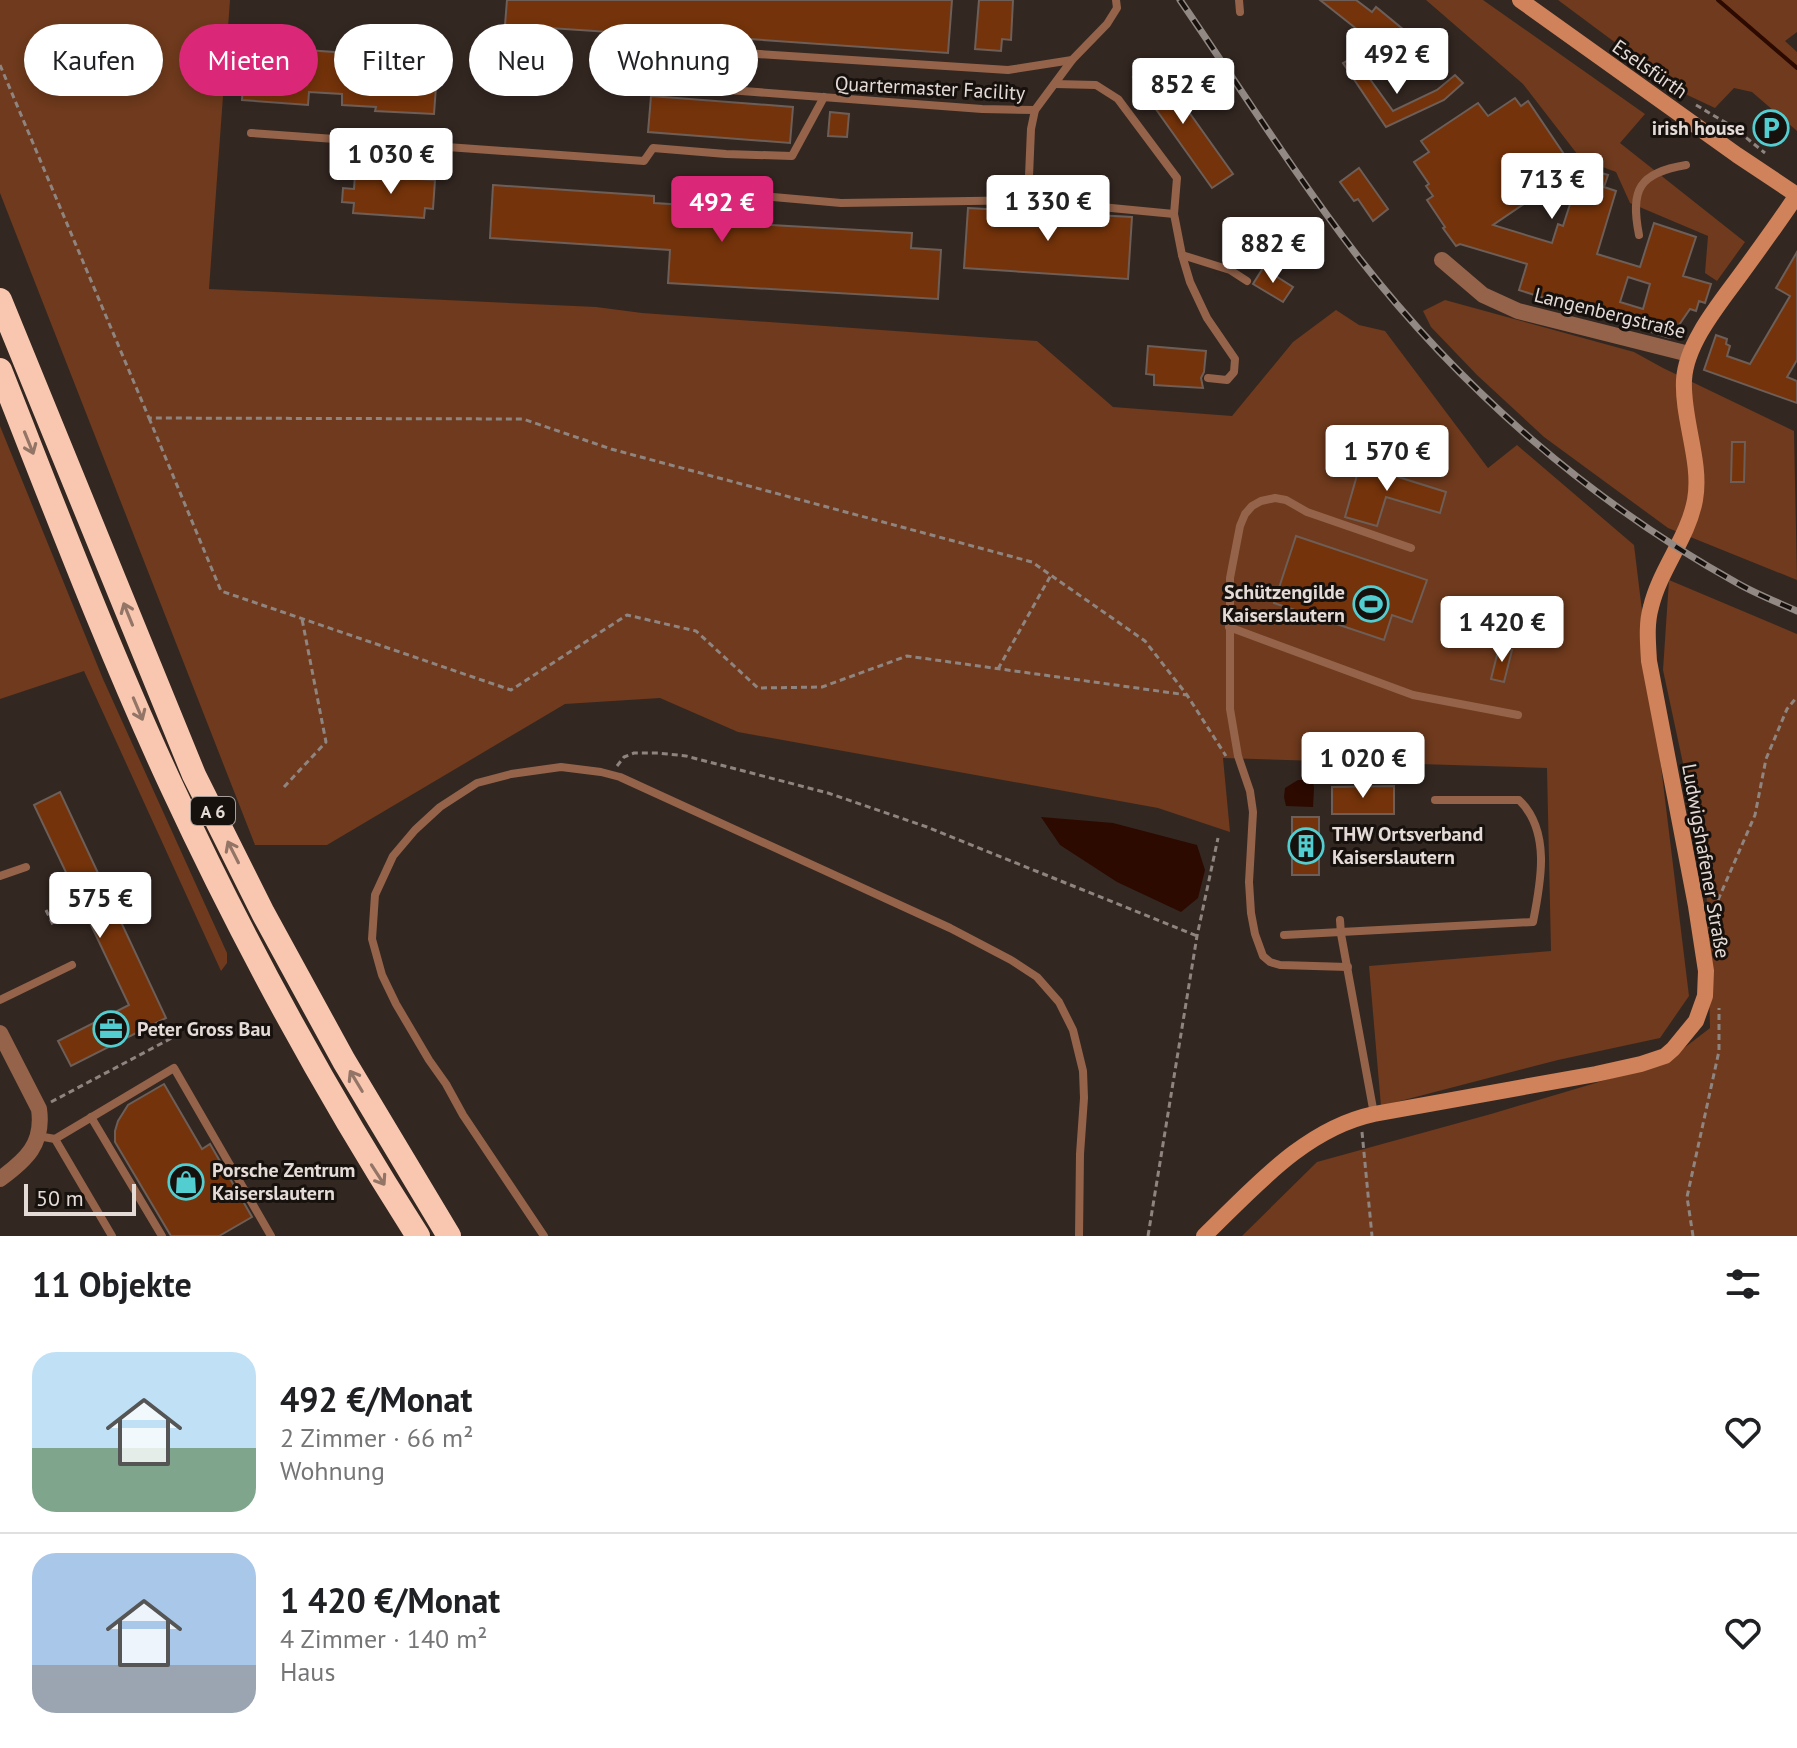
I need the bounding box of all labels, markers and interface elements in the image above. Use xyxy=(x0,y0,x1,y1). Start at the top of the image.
chip: Kaufen xyxy=(24,24,163,96)
chip: Mieten xyxy=(179,24,318,96)
chip: Filter xyxy=(334,24,453,96)
chip: Neu xyxy=(469,24,573,96)
chip: Wohnung xyxy=(589,24,758,96)
pin: 492 € xyxy=(1341,28,1453,96)
street label: Eselsfürth xyxy=(1607,34,1693,104)
text: 492 € xyxy=(1364,37,1430,70)
pin: 852 € xyxy=(1127,58,1239,126)
text: 852 € xyxy=(1150,67,1216,100)
street label: Quartermaster Facility xyxy=(834,70,1027,106)
parking icon: irish house xyxy=(1752,109,1790,147)
place label: irish house xyxy=(1652,115,1745,141)
pin: 1 030 € xyxy=(317,128,465,196)
text: 1 030 € xyxy=(348,137,434,170)
pin: 713 € xyxy=(1496,153,1608,221)
text: 713 € xyxy=(1519,162,1585,195)
pin: 1 330 € xyxy=(974,175,1122,243)
pin: 492 € xyxy=(666,176,778,244)
text: 1 330 € xyxy=(1005,184,1091,217)
text: 492 € xyxy=(689,185,755,218)
pin: 882 € xyxy=(1217,217,1329,285)
text: 882 € xyxy=(1240,226,1306,259)
street label: Langenbergstraße xyxy=(1532,282,1688,344)
pin: 1 570 € xyxy=(1313,425,1461,493)
one-way arrow xyxy=(23,430,37,455)
text: 1 570 € xyxy=(1344,434,1430,467)
place label: Schützengilde Kaiserslautern xyxy=(1222,579,1345,628)
sports icon: Schützengilde Kaiserslautern xyxy=(1352,585,1390,623)
pin: 1 420 € xyxy=(1428,596,1576,664)
one-way arrow xyxy=(120,602,134,627)
text: 1 420 € xyxy=(1459,605,1545,638)
one-way arrow xyxy=(132,696,147,721)
pin: 1 020 € xyxy=(1289,732,1437,800)
text: 1 020 € xyxy=(1320,741,1406,774)
street label: Ludwigshafener Straße xyxy=(1676,762,1736,960)
road number: A 6 xyxy=(191,797,235,825)
place label: THW Ortsverband Kaiserslautern xyxy=(1332,821,1483,870)
building icon: THW Ortsverband Kaiserslautern xyxy=(1287,827,1325,865)
one-way arrow xyxy=(225,840,240,864)
pin: 575 € xyxy=(44,872,156,940)
text: 575 € xyxy=(67,881,133,914)
office icon: Peter Gross Bau xyxy=(92,1010,130,1048)
place label: Peter Gross Bau xyxy=(137,1016,271,1042)
one-way arrow xyxy=(348,1070,364,1093)
place label: Porsche Zentrum Kaiserslautern xyxy=(212,1157,355,1206)
shop icon: Porsche Zentrum Kaiserslautern xyxy=(167,1163,205,1201)
one-way arrow xyxy=(370,1163,387,1185)
scale bar xyxy=(24,1180,136,1216)
text: 50 m xyxy=(36,1184,84,1212)
text: 11 Objekte xyxy=(32,1262,192,1306)
icon: filters xyxy=(1721,1262,1765,1306)
text: 492 €/Monat xyxy=(280,1377,472,1421)
icon: home xyxy=(96,1384,192,1480)
icon: heart xyxy=(1721,1410,1765,1454)
text: 2 Zimmer · 66 m² xyxy=(280,1421,473,1454)
text: Wohnung xyxy=(280,1454,385,1487)
text: 1 420 €/Monat xyxy=(280,1578,500,1622)
icon: home xyxy=(96,1585,192,1681)
icon: heart xyxy=(1721,1611,1765,1655)
text: 4 Zimmer · 140 m² xyxy=(280,1622,488,1655)
text: Haus xyxy=(280,1655,335,1688)

